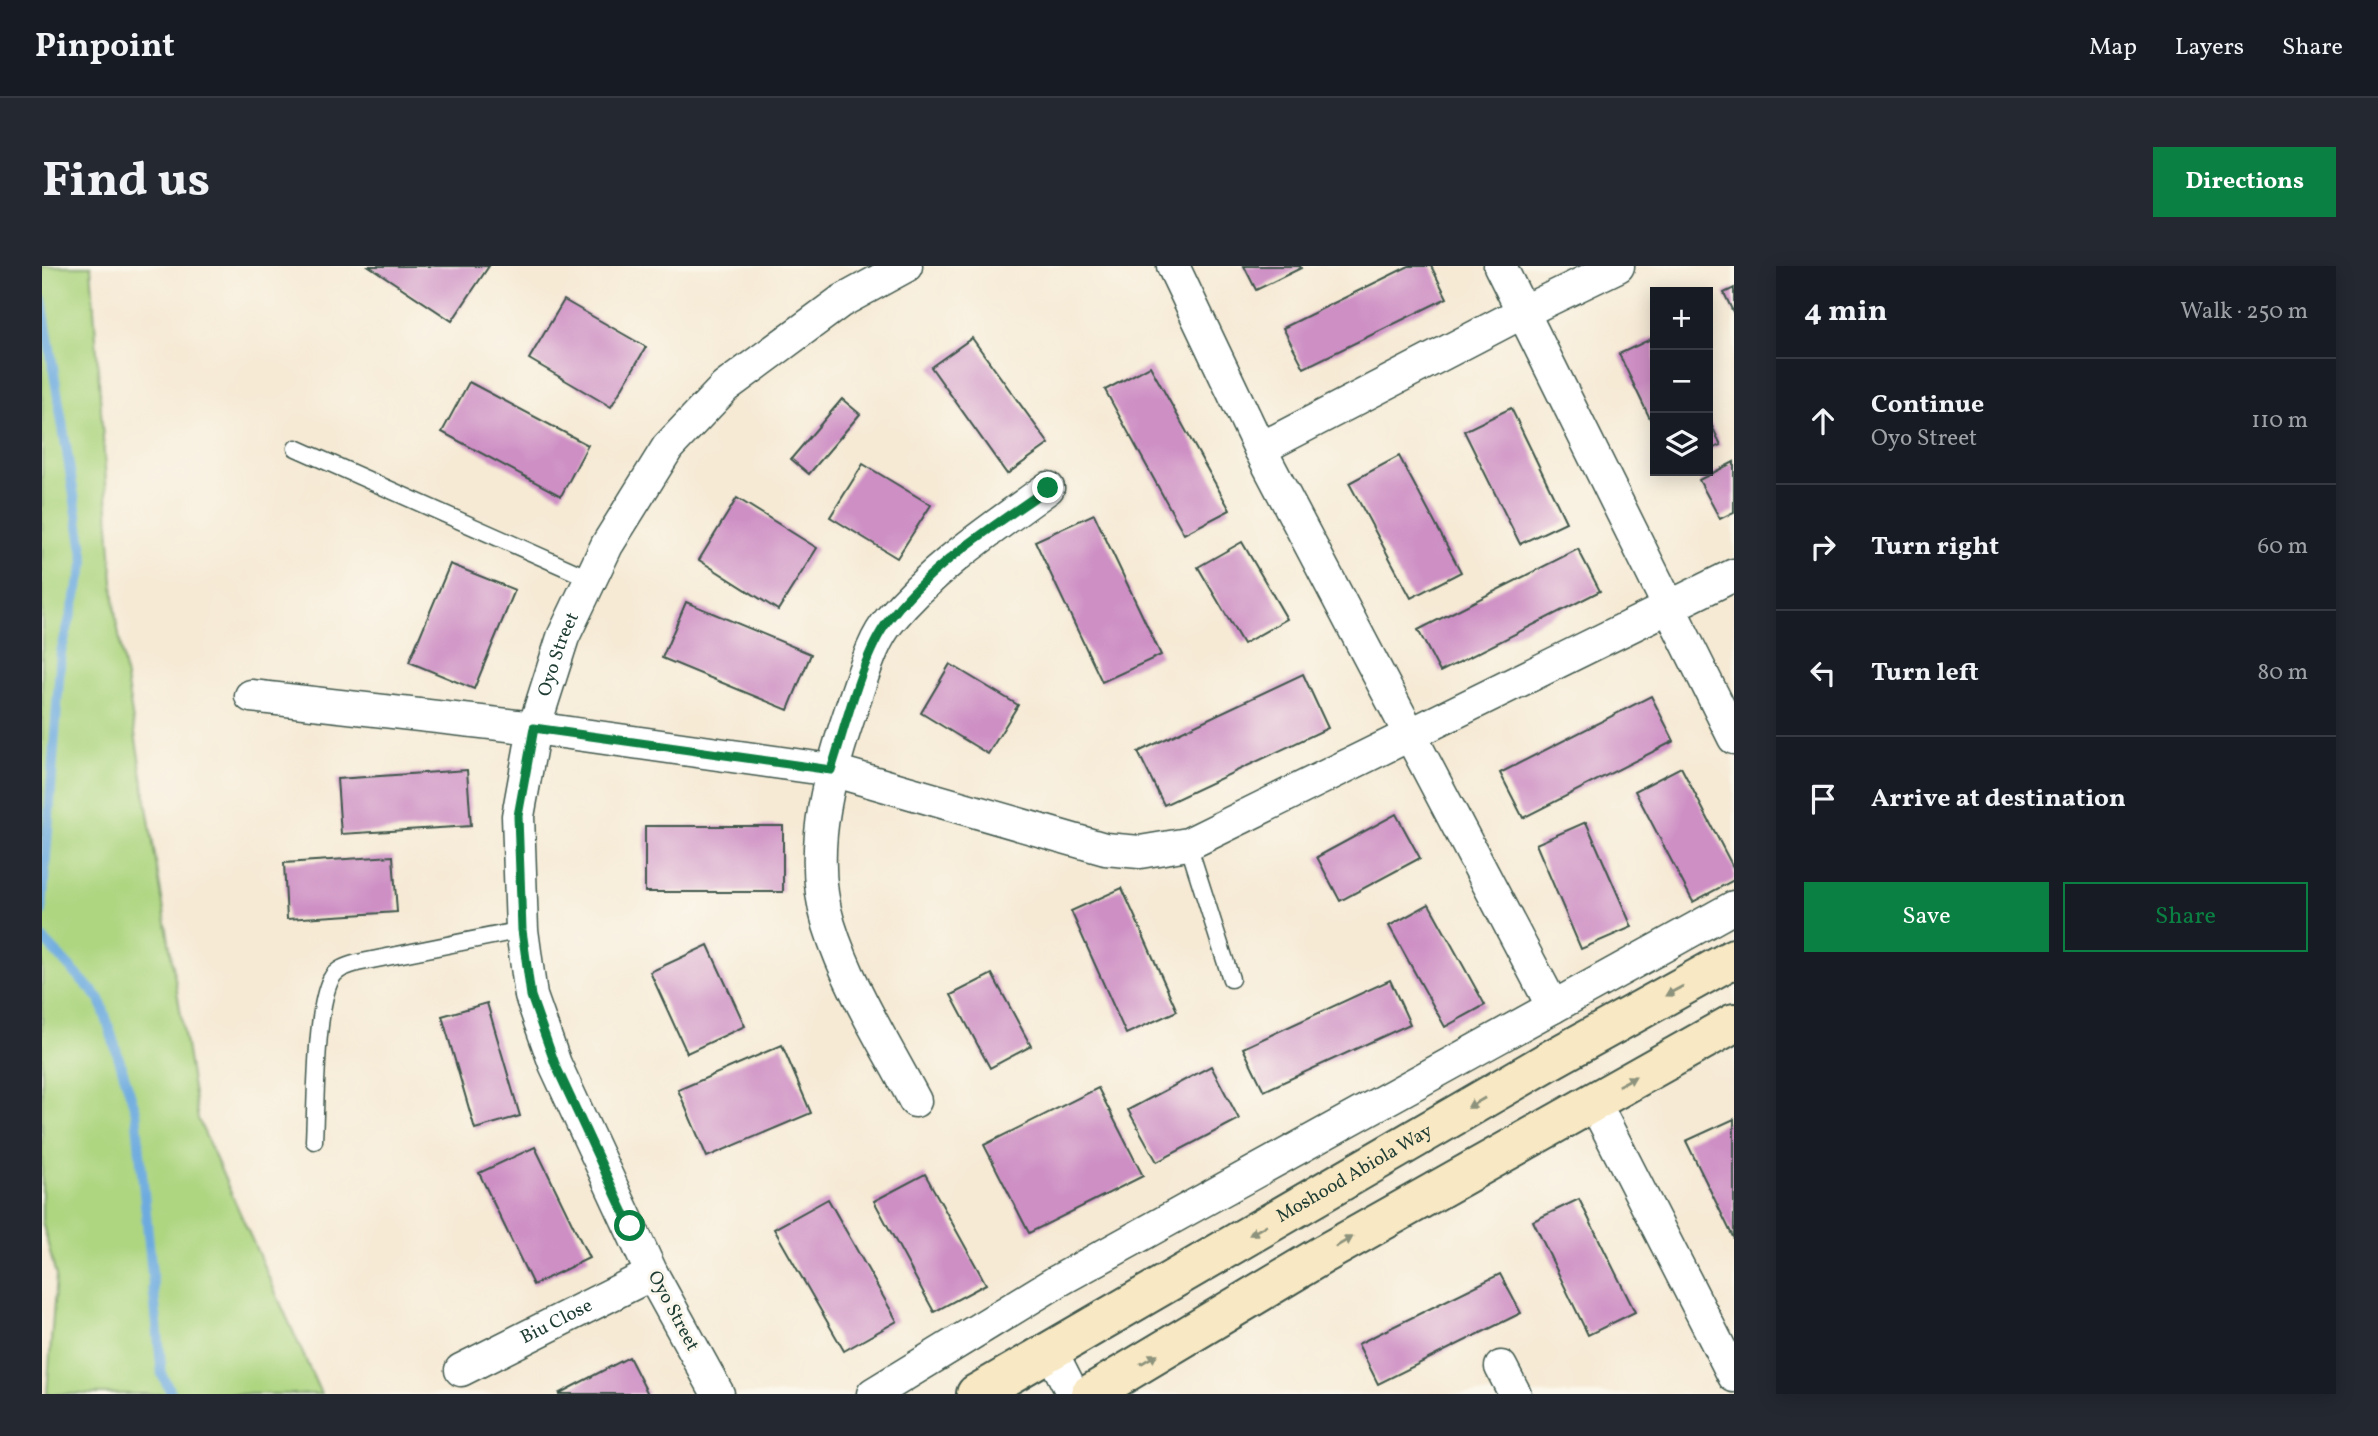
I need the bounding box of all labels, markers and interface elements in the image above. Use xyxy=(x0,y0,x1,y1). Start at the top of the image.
text: Pinpoint xyxy=(35,25,175,71)
text: Map xyxy=(2089,31,2137,65)
text: Layers xyxy=(2175,31,2244,65)
text: Share xyxy=(2282,31,2343,65)
button: Directions xyxy=(2153,147,2336,217)
text: Find us xyxy=(42,148,210,217)
map controls xyxy=(1650,287,1713,476)
button: + xyxy=(1650,287,1713,350)
text: 4 min xyxy=(1804,291,1888,333)
text: Walk · 250 m xyxy=(2180,296,2308,328)
button: − xyxy=(1650,350,1713,413)
text: Continue xyxy=(1871,387,1984,423)
icon: ahead xyxy=(1804,402,1842,440)
text: 110 m xyxy=(2251,405,2308,437)
button: layers xyxy=(1650,413,1713,476)
text: Oyo Street xyxy=(1871,423,1977,455)
route end xyxy=(1032,472,1063,503)
icon: right xyxy=(1804,528,1842,566)
text: Turn right xyxy=(1871,529,1999,565)
text: 60 m xyxy=(2258,531,2308,563)
street label: Oyo Street xyxy=(532,608,586,700)
icon: left xyxy=(1804,654,1842,692)
text: Turn left xyxy=(1871,655,1979,691)
text: 80 m xyxy=(2258,657,2308,689)
icon: arrive xyxy=(1804,780,1842,818)
text: Arrive at destination xyxy=(1871,781,2126,817)
button: Save xyxy=(1804,882,2049,952)
button: Share xyxy=(2063,882,2308,952)
one-way arrow xyxy=(1665,985,1684,997)
one-way arrow xyxy=(1617,1075,1637,1087)
one-way arrow xyxy=(1467,1097,1486,1109)
street label: Moshood Abiola Way xyxy=(1272,1118,1437,1229)
route start xyxy=(614,1210,645,1241)
one-way arrow xyxy=(1249,1223,1268,1236)
one-way arrow xyxy=(1335,1236,1354,1248)
street label: Oyo Street xyxy=(641,1266,705,1356)
street label: Biu Close xyxy=(516,1293,597,1351)
one-way arrow xyxy=(1139,1353,1158,1365)

